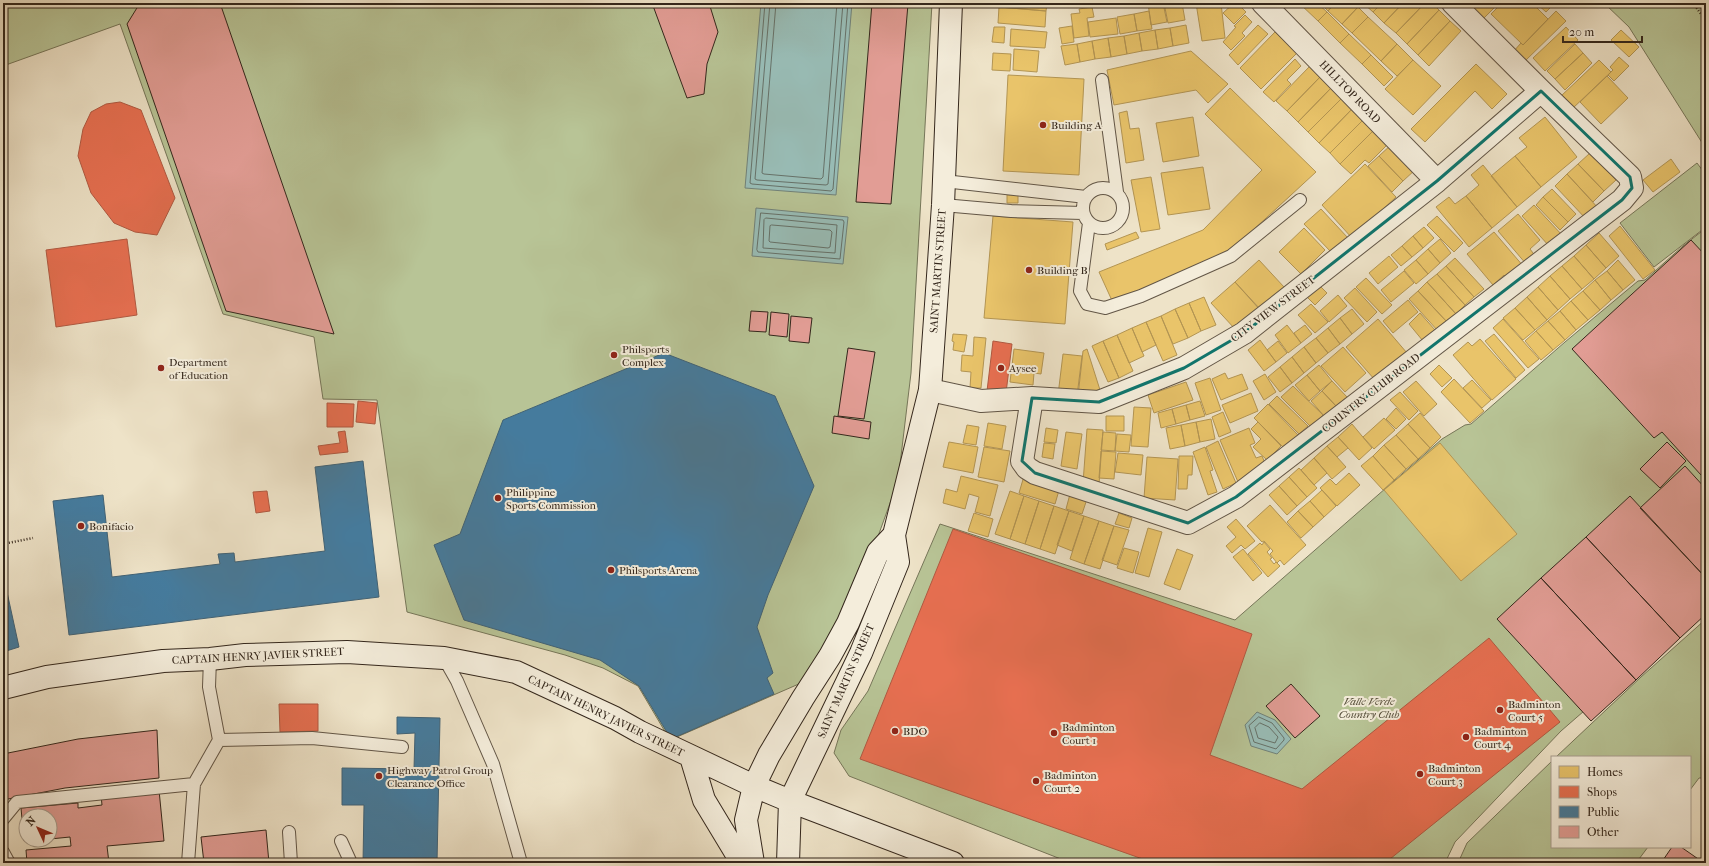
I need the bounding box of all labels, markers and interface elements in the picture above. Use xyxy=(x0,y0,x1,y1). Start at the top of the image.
scale bar xyxy=(1563,18,1642,44)
text: 20 m xyxy=(1569,25,1594,39)
street label: HILLTOP ROAD xyxy=(1317,58,1383,126)
place label: Building A xyxy=(1051,119,1102,132)
marker: Building A xyxy=(1038,120,1048,130)
street label: SAINT MARTIN STREET xyxy=(927,208,949,333)
place label: Building B xyxy=(1037,264,1088,277)
marker: Building B xyxy=(1024,265,1034,275)
street label: CITY VIEW STREET xyxy=(1228,273,1318,345)
place label: Philsports Complex xyxy=(622,343,669,369)
marker: Philsports Complex xyxy=(609,350,619,360)
street label: COUNTRY CLUB ROAD xyxy=(1319,351,1423,435)
place label: Department of Education xyxy=(169,356,229,382)
place label: Aysee xyxy=(1008,362,1037,375)
marker: Department of Education xyxy=(156,363,166,373)
marker: Aysee xyxy=(996,363,1006,373)
place label: Philippine Sports Commission xyxy=(506,486,596,512)
marker: Philippine Sports Commission xyxy=(493,493,503,503)
place label: Bonifacio xyxy=(89,520,134,533)
marker: Bonifacio xyxy=(76,521,86,531)
place label: Philsports Arena xyxy=(619,564,698,577)
marker: Philsports Arena xyxy=(606,565,616,575)
street label: SAINT MARTIN STREET xyxy=(815,621,877,740)
street label: CAPTAIN HENRY JAVIER STREET xyxy=(172,645,345,667)
street label: CAPTAIN HENRY JAVIER STREET xyxy=(526,672,687,760)
park label: Valle Verde Country Club xyxy=(1339,695,1399,721)
place label: Badminton Court 5 xyxy=(1508,698,1561,724)
marker: Badminton Court 5 xyxy=(1495,705,1505,715)
place label: Badminton Court 1 xyxy=(1062,721,1115,747)
place label: BDO xyxy=(903,725,927,738)
place label: Badminton Court 4 xyxy=(1474,725,1527,751)
marker: BDO xyxy=(890,726,900,736)
marker: Badminton Court 1 xyxy=(1049,728,1059,738)
marker: Badminton Court 4 xyxy=(1461,732,1471,742)
legend xyxy=(1551,756,1691,848)
place label: Badminton Court 3 xyxy=(1428,762,1481,788)
place label: Highway Patrol Group Clearance Office xyxy=(387,764,493,790)
text: Homes xyxy=(1587,765,1623,779)
place label: Badminton Court 2 xyxy=(1044,769,1097,795)
marker: Badminton Court 3 xyxy=(1415,769,1425,779)
marker: Highway Patrol Group Clearance Office xyxy=(374,771,384,781)
marker: Badminton Court 2 xyxy=(1031,776,1041,786)
text: Shops xyxy=(1587,785,1617,799)
text: Public xyxy=(1587,805,1619,819)
north arrow xyxy=(18,808,58,848)
text: N xyxy=(24,813,39,829)
text: Other xyxy=(1587,825,1619,839)

